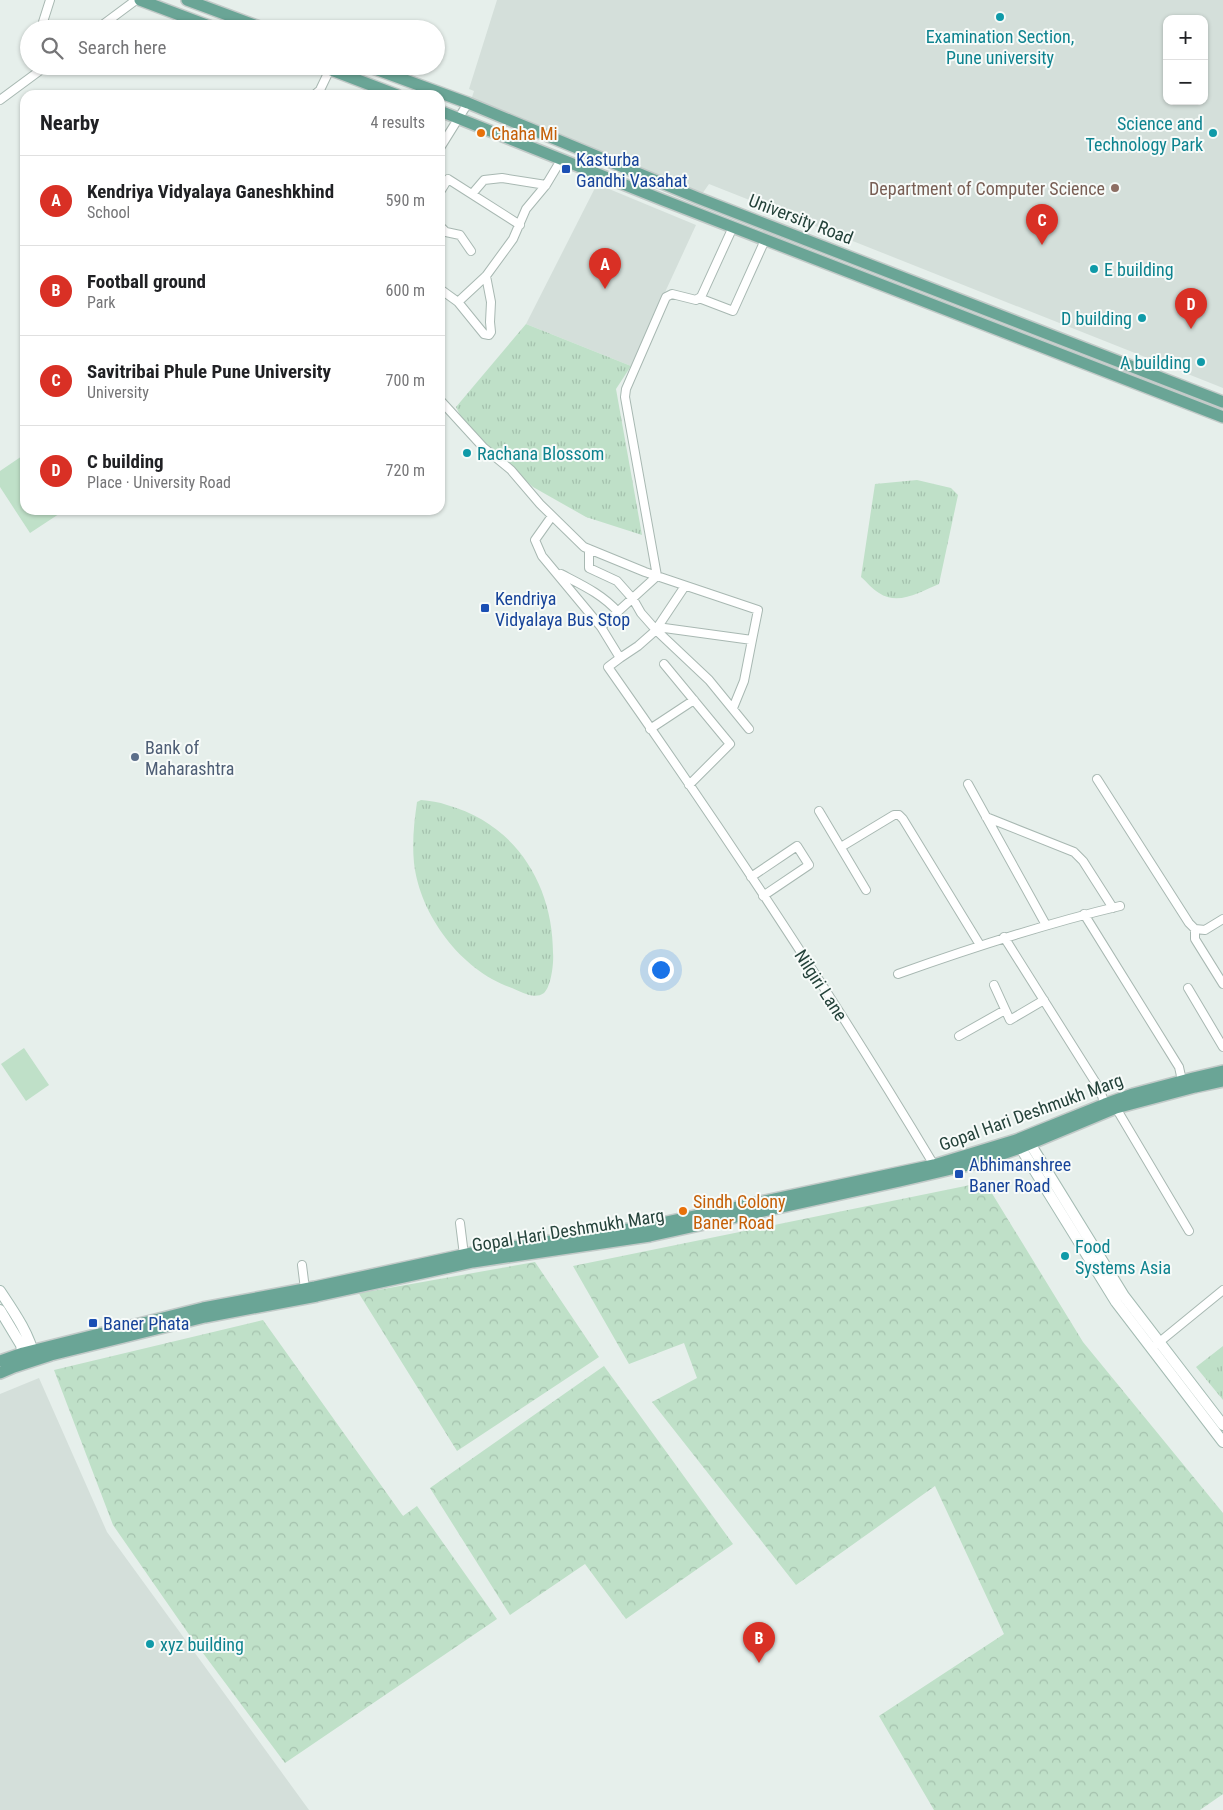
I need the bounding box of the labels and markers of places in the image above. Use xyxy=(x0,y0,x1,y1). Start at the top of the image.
marker: Examination Section, Pune university xyxy=(994,11,1006,23)
place label: Examination Section, Pune university xyxy=(926,26,1074,68)
place label: Science and Technology Park xyxy=(1086,113,1203,155)
place label: Chaha Mi xyxy=(491,123,558,144)
marker: Chaha Mi xyxy=(475,127,487,139)
marker: Science and Technology Park xyxy=(1207,127,1219,139)
place label: Kasturba Gandhi Vasahat xyxy=(576,149,688,191)
marker: Kasturba Gandhi Vasahat xyxy=(560,163,572,175)
place label: Department of Computer Science xyxy=(869,178,1105,199)
marker: Department of Computer Science xyxy=(1109,182,1121,194)
pin: C xyxy=(1026,204,1058,245)
pin: A xyxy=(589,248,621,289)
place label: E building xyxy=(1104,259,1174,280)
marker: E building xyxy=(1088,263,1100,275)
pin: D xyxy=(1175,288,1207,329)
place label: D building xyxy=(1061,308,1132,329)
marker: D building xyxy=(1136,312,1148,324)
place label: A building xyxy=(1120,352,1191,373)
marker: A building xyxy=(1195,356,1207,368)
place label: Rachana Blossom xyxy=(477,443,604,464)
marker: Rachana Blossom xyxy=(461,447,473,459)
place label: Kendriya Vidyalaya Bus Stop xyxy=(495,588,630,630)
marker: Kendriya Vidyalaya Bus Stop xyxy=(479,602,491,614)
place label: Bank of Maharashtra xyxy=(145,737,234,779)
marker: Bank of Maharashtra xyxy=(129,751,141,763)
place label: Abhimanshree Baner Road xyxy=(969,1154,1071,1196)
marker: Abhimanshree Baner Road xyxy=(953,1168,965,1180)
place label: Sindh Colony Baner Road xyxy=(693,1191,786,1233)
marker: Sindh Colony Baner Road xyxy=(677,1205,689,1217)
place label: Food Systems Asia xyxy=(1075,1236,1171,1278)
marker: Food Systems Asia xyxy=(1059,1250,1071,1262)
place label: Baner Phata xyxy=(103,1313,189,1334)
marker: Baner Phata xyxy=(87,1317,99,1329)
pin: B xyxy=(743,1622,775,1663)
place label: xyz building xyxy=(160,1634,244,1655)
marker: xyz building xyxy=(144,1638,156,1650)

